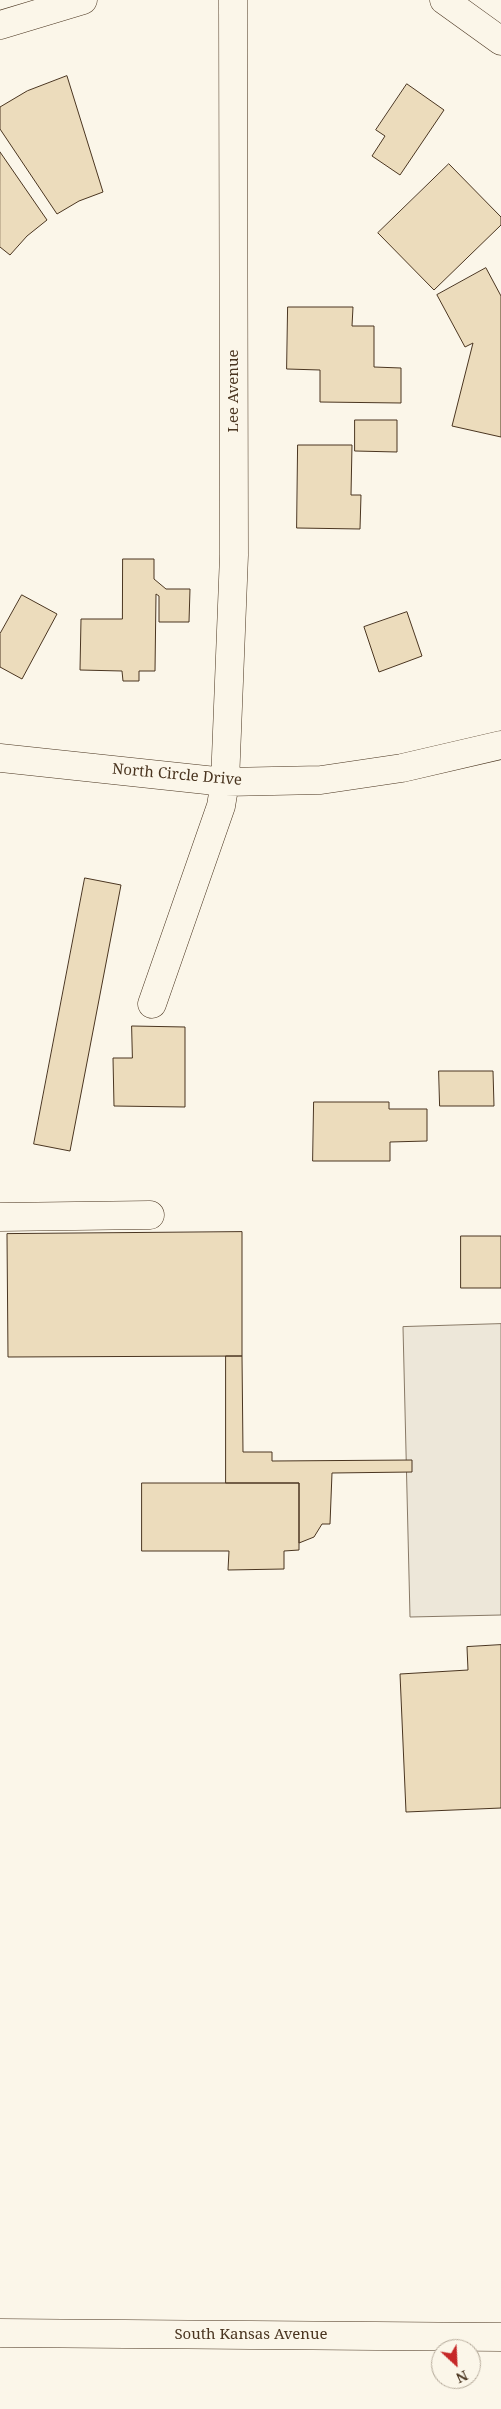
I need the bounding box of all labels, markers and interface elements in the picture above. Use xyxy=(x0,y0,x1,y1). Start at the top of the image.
street label: Lee Avenue xyxy=(225,350,243,432)
street label: North Circle Drive xyxy=(111,760,243,790)
street label: South Kansas Avenue xyxy=(174,2326,328,2344)
north arrow xyxy=(431,2339,481,2389)
text: N xyxy=(453,2366,471,2388)

